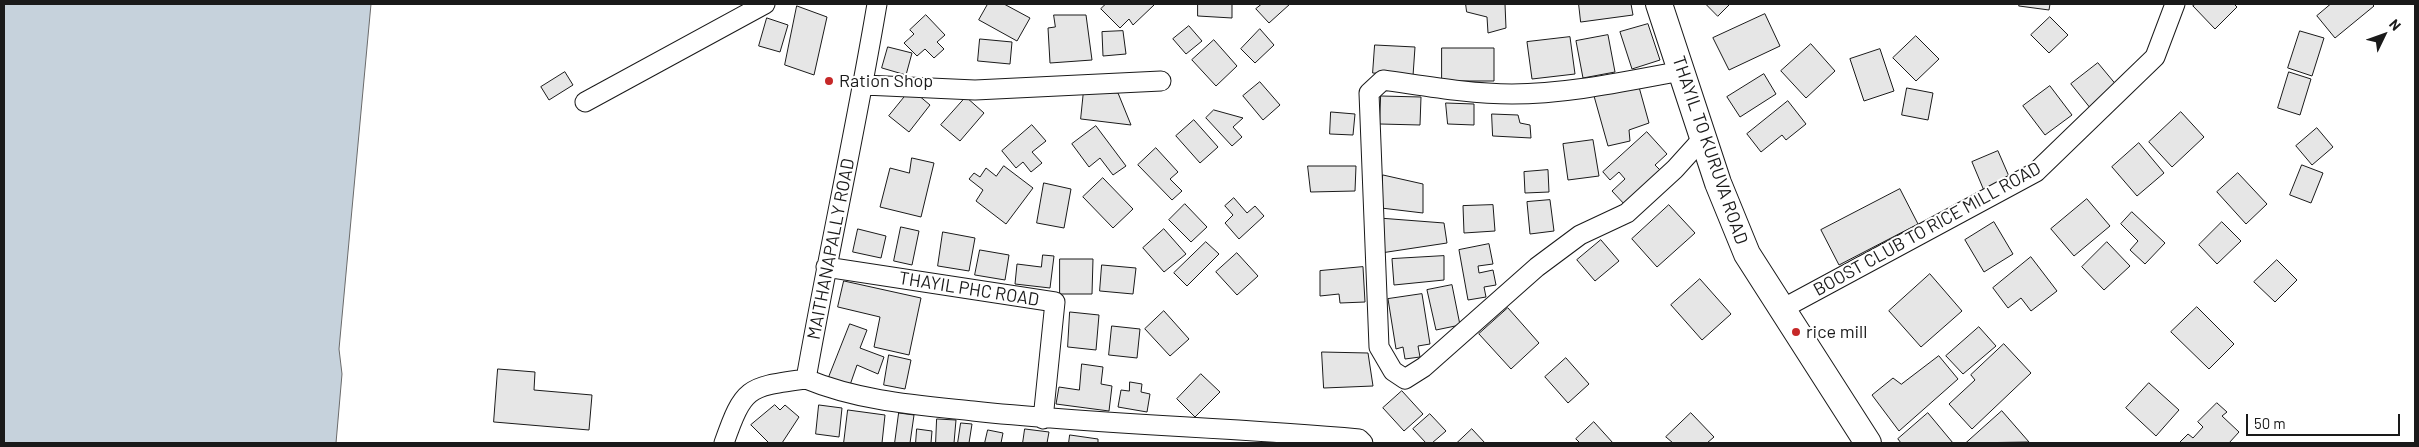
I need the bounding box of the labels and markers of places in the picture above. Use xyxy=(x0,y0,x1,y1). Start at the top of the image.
place label: Ration Shop xyxy=(839,70,933,92)
marker: Ration Shop xyxy=(823,75,835,87)
place label: rice mill xyxy=(1806,321,1867,343)
marker: rice mill xyxy=(1790,326,1802,338)

